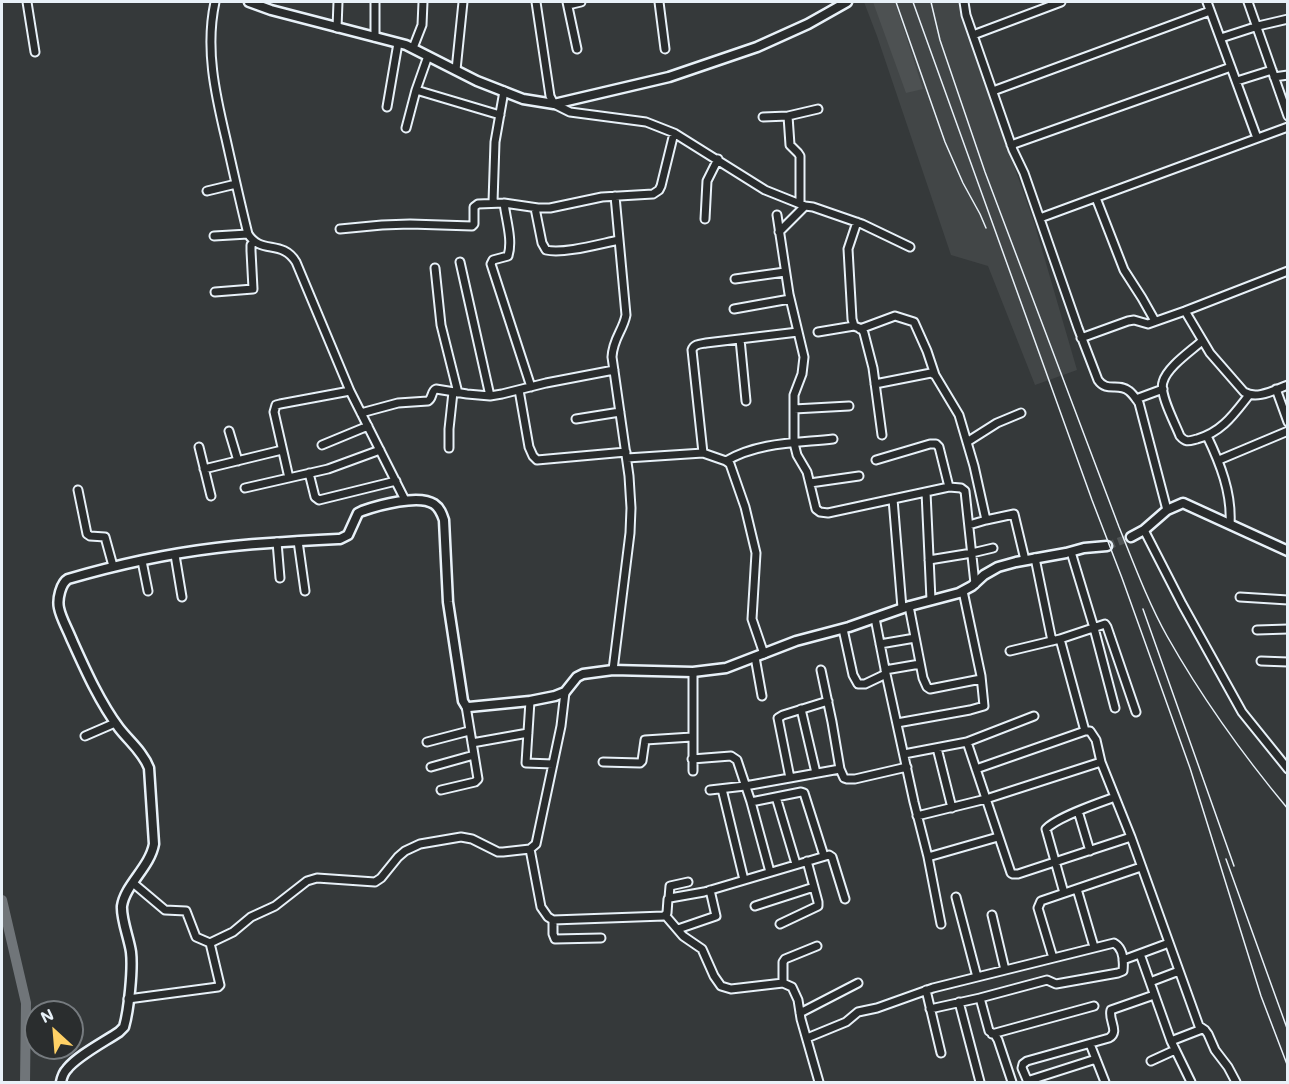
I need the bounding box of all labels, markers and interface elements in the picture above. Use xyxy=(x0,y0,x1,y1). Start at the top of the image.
north arrow xyxy=(24,1000,84,1060)
text: N xyxy=(37,1003,57,1027)

